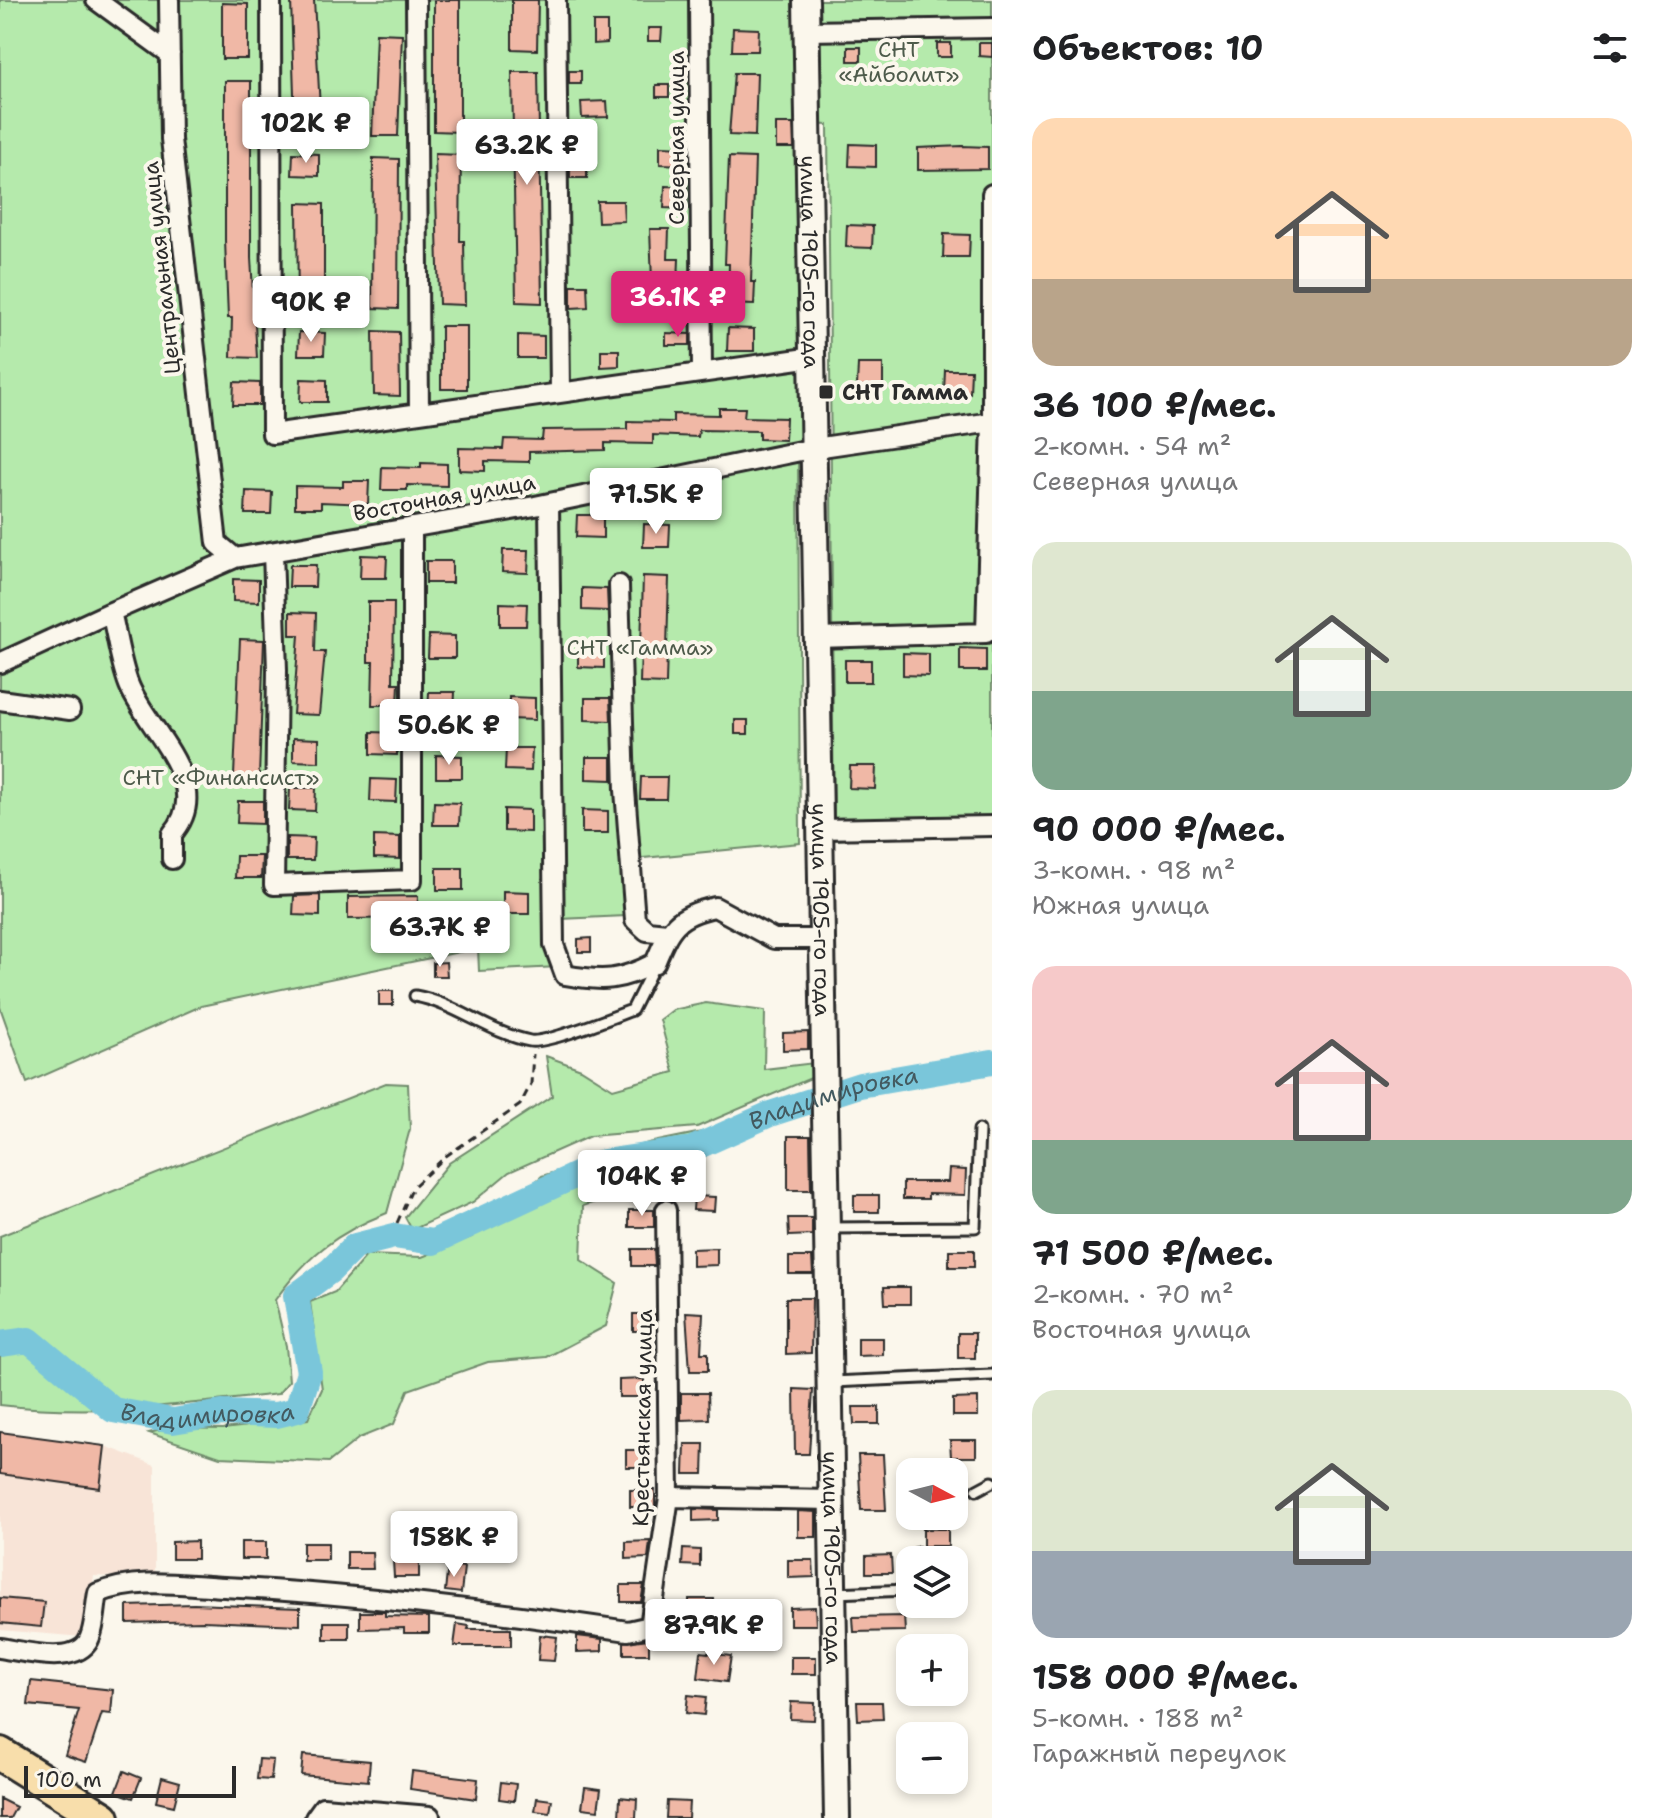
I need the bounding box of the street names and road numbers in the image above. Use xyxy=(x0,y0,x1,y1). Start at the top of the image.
street label: Северная улица xyxy=(662,51,691,225)
street label: улица 1905-го года xyxy=(794,155,826,369)
street label: Центральная улица xyxy=(136,160,187,376)
street label: Восточная улица xyxy=(351,467,538,528)
street label: улица 1905-го года xyxy=(805,803,837,1017)
street label: Крестьянская улица xyxy=(626,1309,659,1527)
street label: улица 1905-го года xyxy=(816,1451,848,1665)

